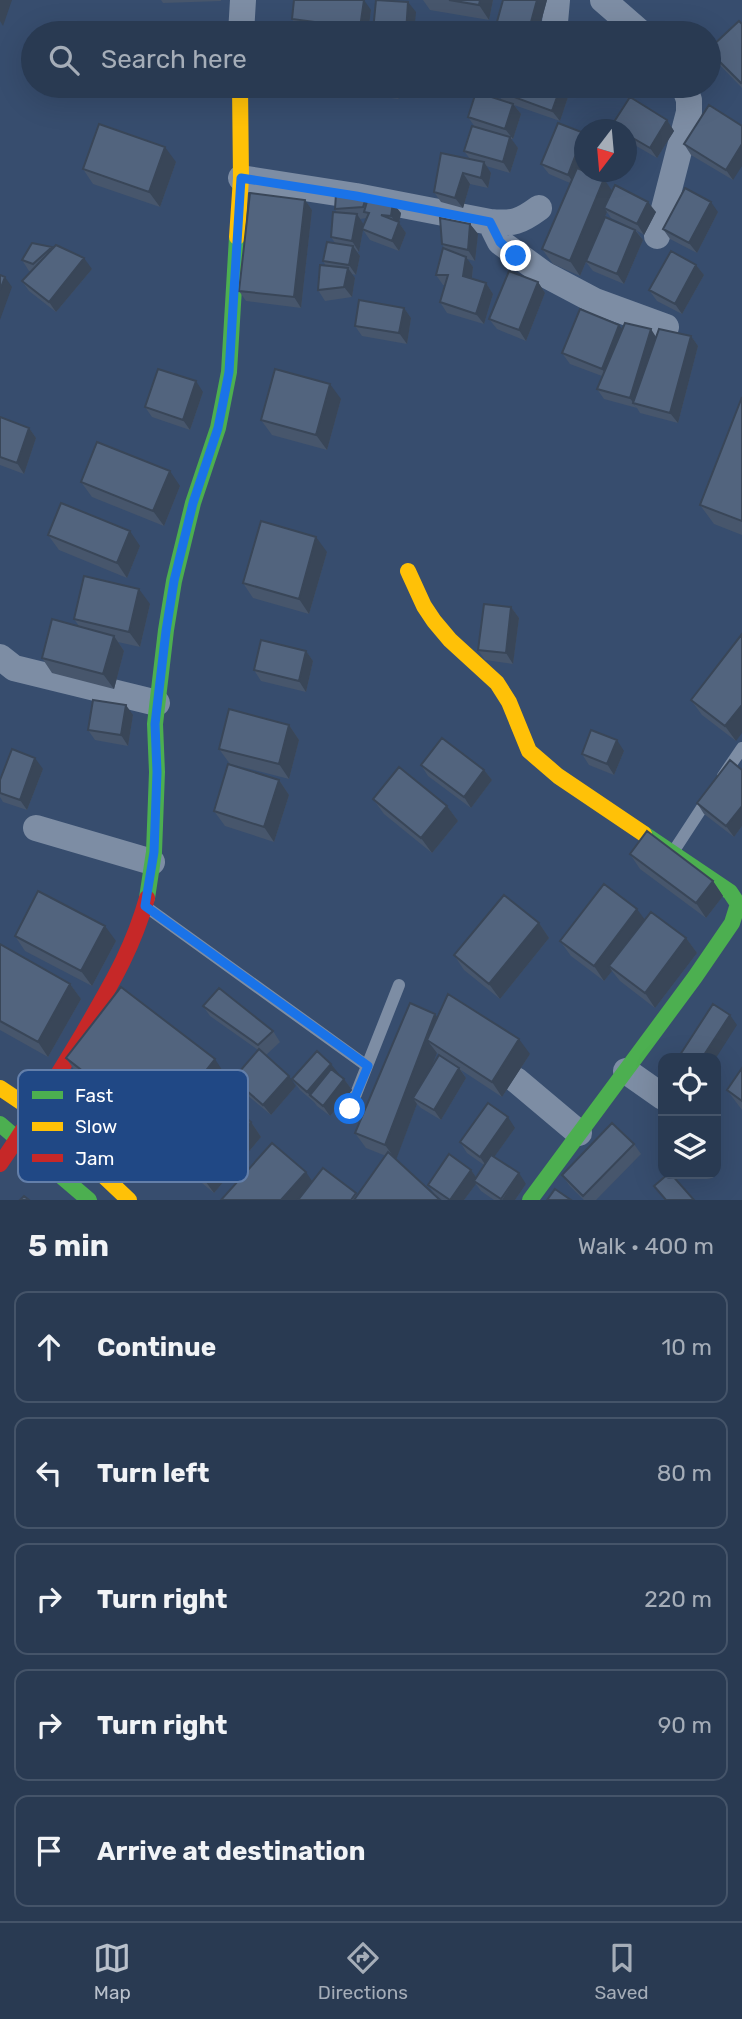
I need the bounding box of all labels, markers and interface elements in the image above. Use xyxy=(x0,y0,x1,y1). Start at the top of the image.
search box xyxy=(21,21,721,98)
icon: search xyxy=(45,41,83,79)
text: Search here xyxy=(101,44,247,75)
north arrow xyxy=(574,119,637,182)
route end xyxy=(500,240,531,271)
map controls xyxy=(658,1053,721,1179)
button: locate xyxy=(658,1053,721,1116)
legend xyxy=(18,1070,248,1182)
text: Fast xyxy=(75,1084,114,1107)
route start xyxy=(334,1093,365,1124)
text: Slow xyxy=(75,1115,117,1138)
button: layers xyxy=(658,1116,721,1179)
text: Jam xyxy=(75,1147,114,1170)
text: 5 min xyxy=(28,1228,109,1264)
text: Walk · 400 m xyxy=(578,1232,714,1260)
icon: ahead xyxy=(30,1328,68,1366)
text: Continue xyxy=(97,1332,216,1363)
text: 10 m xyxy=(661,1333,712,1361)
icon: left xyxy=(30,1454,68,1492)
text: Turn left xyxy=(97,1458,209,1489)
text: 80 m xyxy=(657,1459,712,1487)
icon: right xyxy=(30,1580,68,1618)
text: Turn right xyxy=(97,1584,227,1615)
text: 220 m xyxy=(644,1585,712,1613)
icon: right xyxy=(30,1706,68,1744)
text: Turn right xyxy=(97,1710,227,1741)
text: 90 m xyxy=(658,1711,712,1739)
icon: arrive xyxy=(30,1832,68,1870)
text: Arrive at destination xyxy=(97,1836,365,1867)
tab: Map xyxy=(93,1939,131,2004)
tab: Directions xyxy=(318,1939,408,2004)
tab: Saved xyxy=(594,1939,649,2004)

